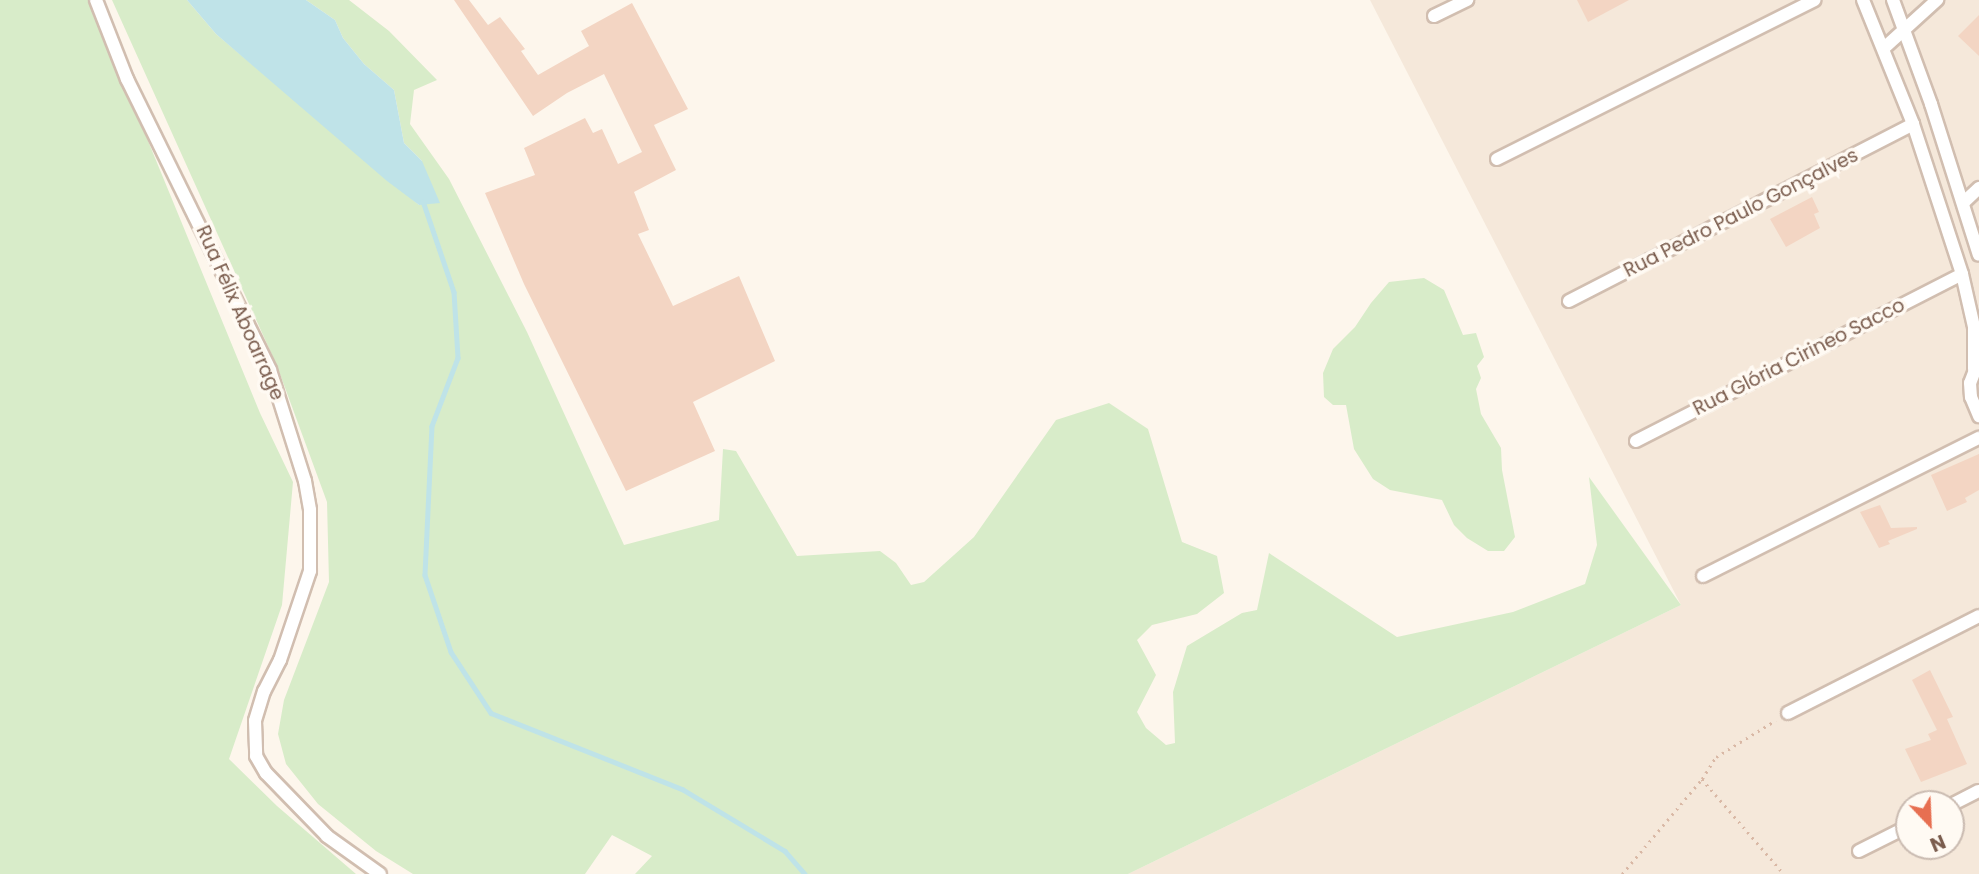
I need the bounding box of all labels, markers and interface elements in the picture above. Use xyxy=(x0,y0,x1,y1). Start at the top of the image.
street label: Rua Pedro Paulo Gonçalves xyxy=(1620,144,1862,282)
street label: Rua Félix Aboarrage xyxy=(191,222,289,404)
street label: Rua Glória Cirineo Sacco xyxy=(1689,294,1909,420)
north arrow xyxy=(1895,790,1965,860)
text: N xyxy=(1926,828,1949,858)

